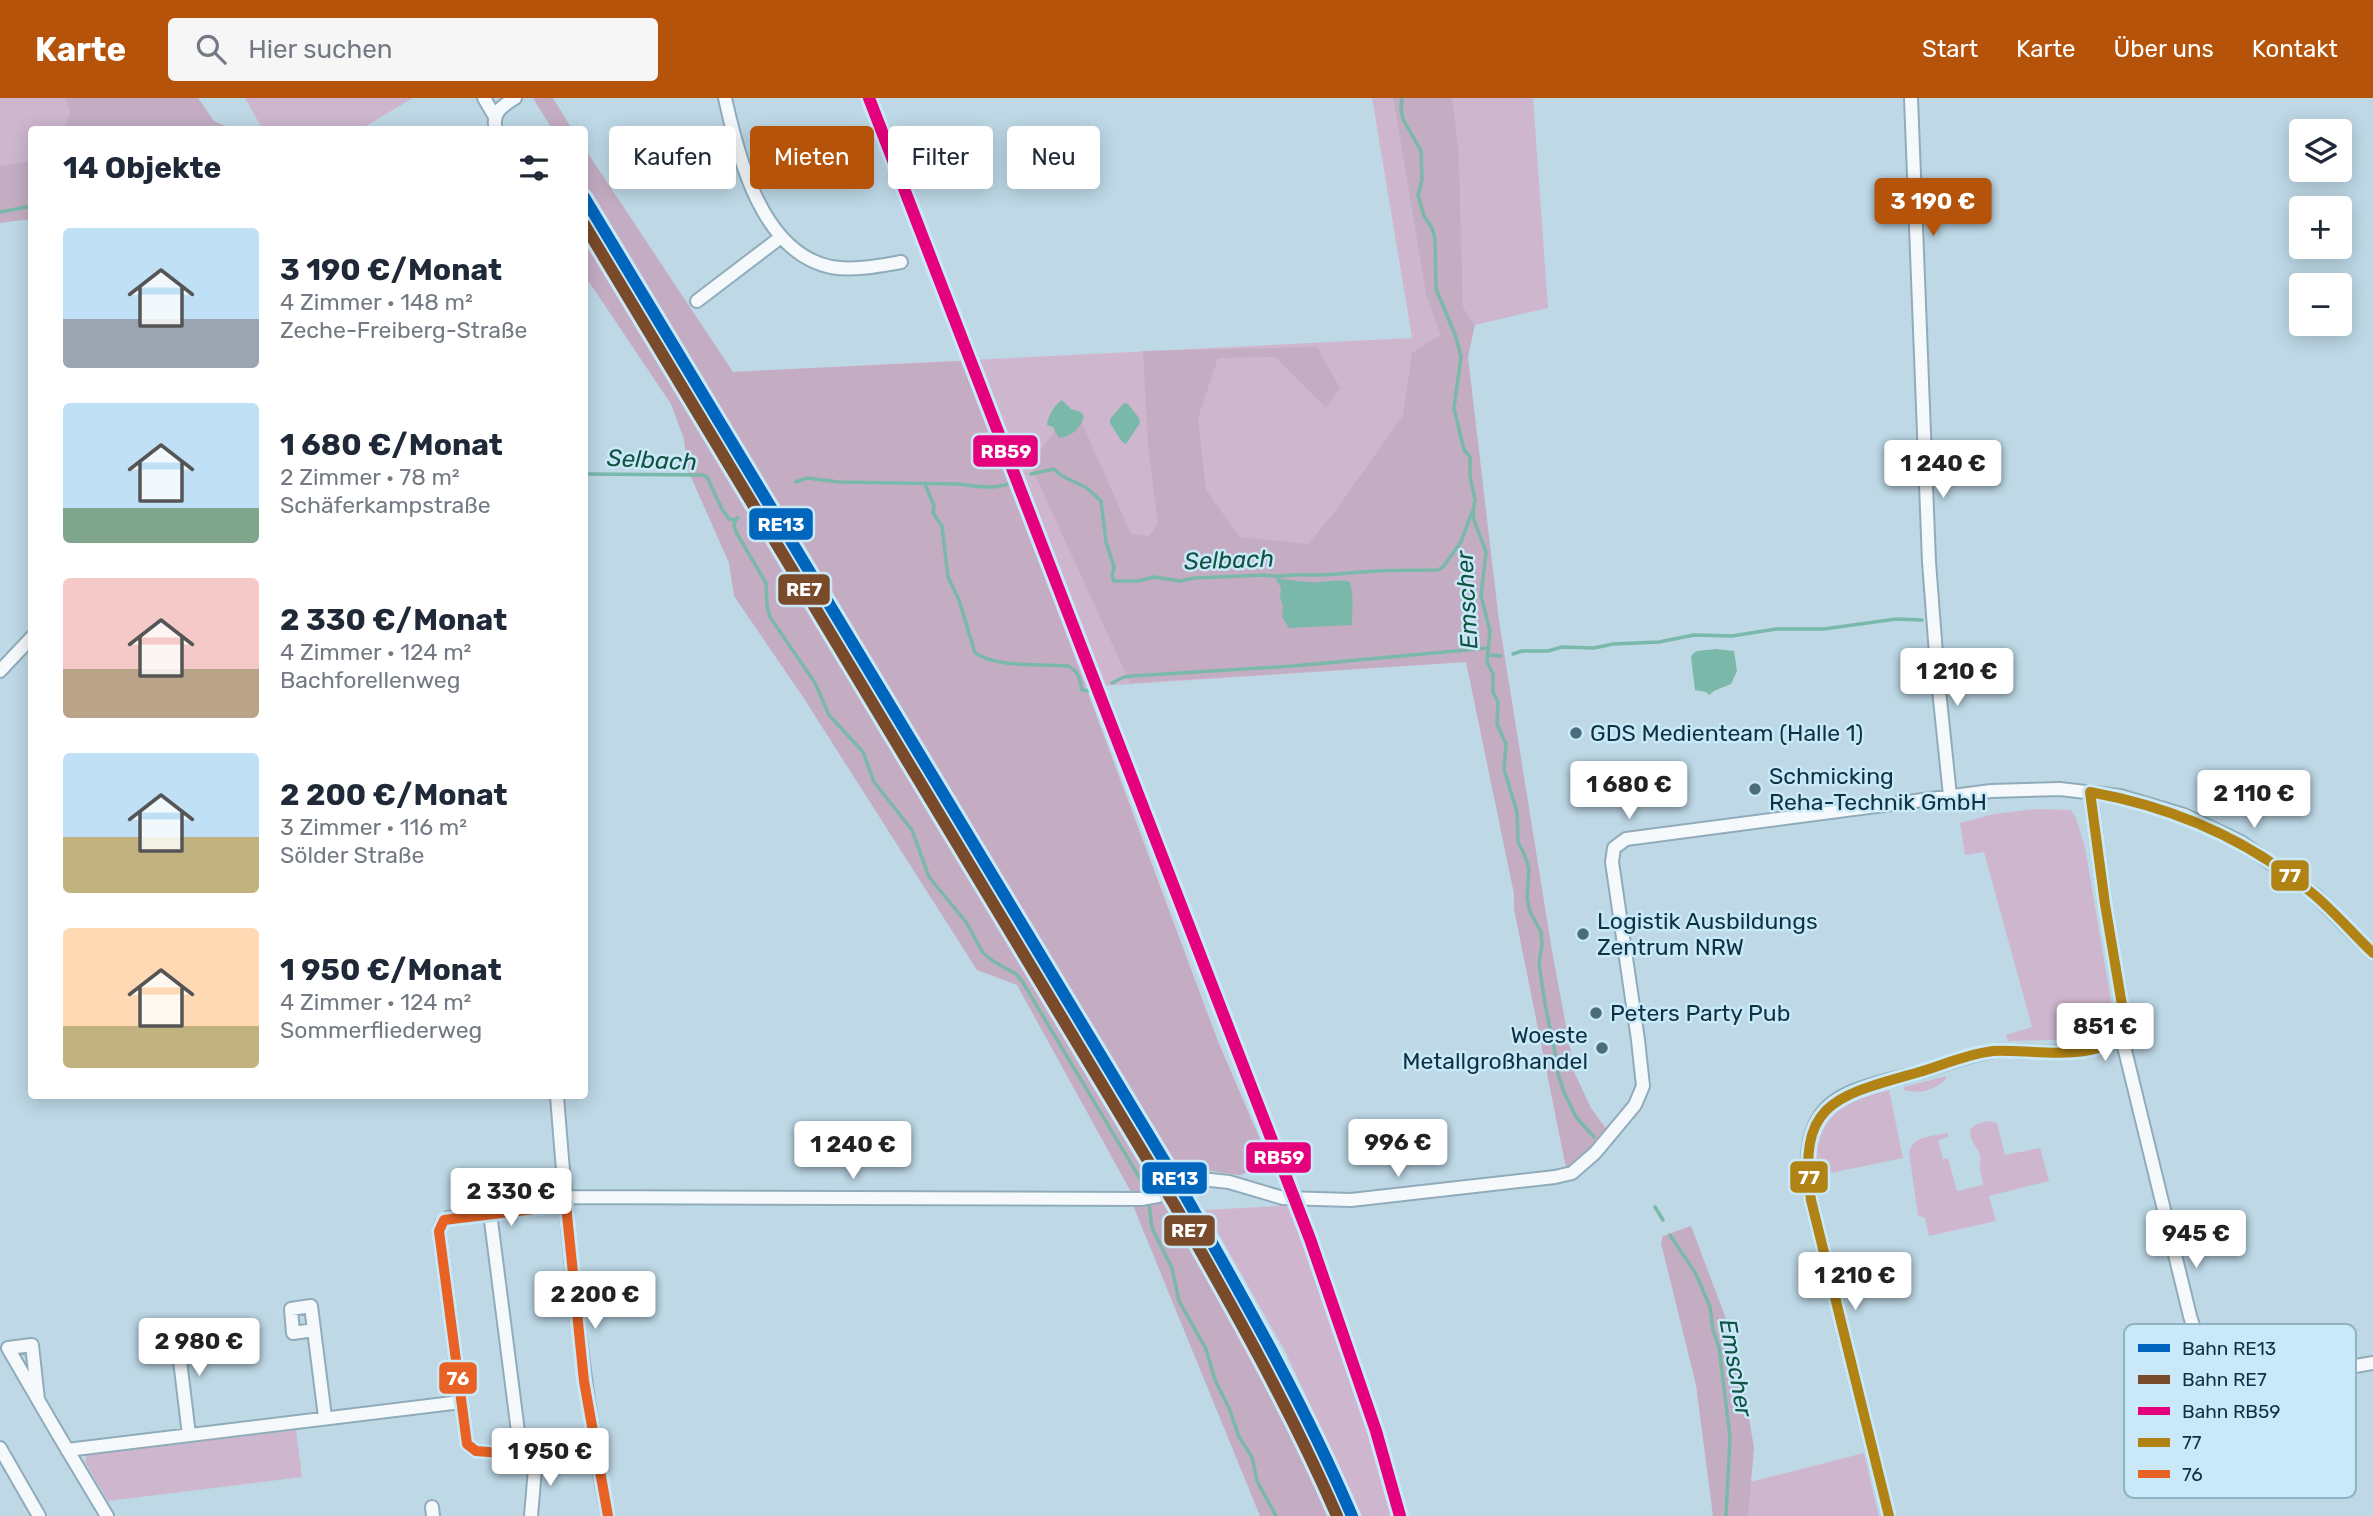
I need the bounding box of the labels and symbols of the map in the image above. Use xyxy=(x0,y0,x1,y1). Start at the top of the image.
pin: 3 190 € xyxy=(1868,178,1998,238)
line badge: RB59 xyxy=(972,434,1039,468)
text: RB59 xyxy=(981,440,1031,463)
pin: 1 240 € xyxy=(1878,440,2008,500)
water label: Selbach xyxy=(606,444,698,476)
line badge: RE13 xyxy=(748,507,814,541)
text: RE13 xyxy=(757,513,805,536)
water label: Selbach xyxy=(1183,544,1275,576)
water label: Emscher xyxy=(1450,549,1484,650)
line badge: RE7 xyxy=(777,573,831,606)
text: RE7 xyxy=(786,578,822,601)
pin: 1 210 € xyxy=(1892,648,2022,708)
place label: GDS Medienteam (Halle 1) xyxy=(1590,719,1863,747)
marker: GDS Medienteam (Halle 1) xyxy=(1568,725,1584,741)
pin: 1 680 € xyxy=(1564,762,1694,821)
place label: Schmicking Reha-Technik GmbH xyxy=(1769,762,1987,816)
pin: 2 110 € xyxy=(2189,770,2319,830)
marker: Schmicking Reha-Technik GmbH xyxy=(1747,781,1763,797)
line badge: 77 xyxy=(2270,859,2310,892)
text: 77 xyxy=(2279,864,2301,887)
place label: Logistik Ausbildungs Zentrum NRW xyxy=(1597,907,1818,961)
marker: Logistik Ausbildungs Zentrum NRW xyxy=(1575,926,1591,942)
place label: Peters Party Pub xyxy=(1610,999,1790,1027)
pin: 851 € xyxy=(2056,1004,2154,1063)
marker: Peters Party Pub xyxy=(1588,1005,1604,1021)
place label: Woeste Metallgroßhandel xyxy=(1402,1021,1588,1075)
marker: Woeste Metallgroßhandel xyxy=(1594,1040,1610,1056)
pin: 996 € xyxy=(1349,1119,1447,1179)
pin: 1 240 € xyxy=(788,1122,918,1181)
line badge: RB59 xyxy=(1245,1141,1312,1174)
text: RB59 xyxy=(1254,1146,1304,1169)
line badge: 77 xyxy=(1789,1160,1829,1194)
line badge: RE13 xyxy=(1141,1161,1208,1195)
text: 77 xyxy=(1798,1166,1820,1189)
text: RE13 xyxy=(1151,1167,1199,1190)
pin: 2 330 € xyxy=(446,1168,576,1228)
pin: 945 € xyxy=(2147,1210,2245,1270)
line badge: RE7 xyxy=(1163,1214,1216,1247)
text: RE7 xyxy=(1171,1219,1207,1242)
pin: 1 210 € xyxy=(1790,1252,1920,1312)
pin: 2 200 € xyxy=(530,1272,660,1331)
water label: Emscher xyxy=(1714,1317,1758,1420)
pin: 2 980 € xyxy=(134,1318,264,1378)
legend xyxy=(2124,1324,2356,1498)
text: Bahn RE13 xyxy=(2182,1337,2276,1360)
line badge: 76 xyxy=(438,1361,478,1395)
text: 76 xyxy=(447,1367,469,1390)
text: Bahn RE7 xyxy=(2182,1368,2267,1391)
text: Bahn RB59 xyxy=(2182,1400,2281,1423)
pin: 1 950 € xyxy=(485,1428,615,1488)
text: 77 xyxy=(2182,1431,2202,1454)
text: 76 xyxy=(2182,1463,2203,1486)

